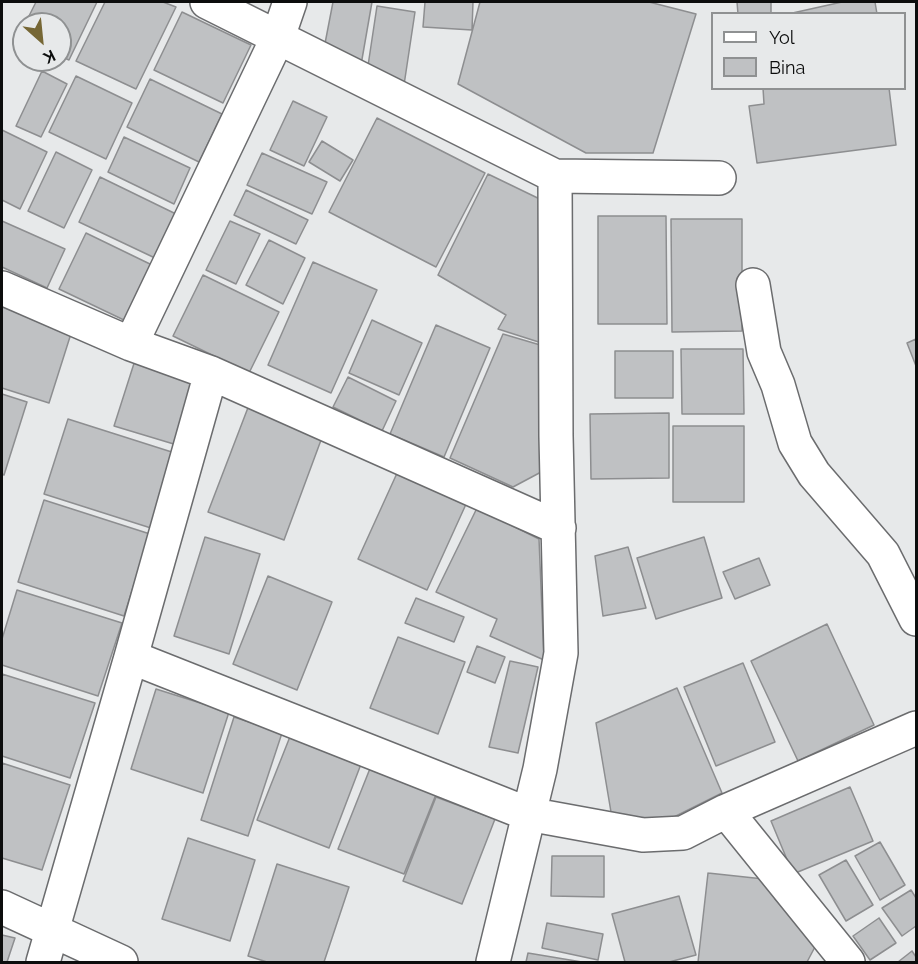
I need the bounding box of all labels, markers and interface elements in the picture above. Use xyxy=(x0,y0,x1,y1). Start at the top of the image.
north arrow xyxy=(12,12,72,72)
legend xyxy=(711,12,906,90)
text: Yol xyxy=(769,27,795,48)
text: K xyxy=(40,46,59,68)
text: Bina xyxy=(769,57,805,78)

